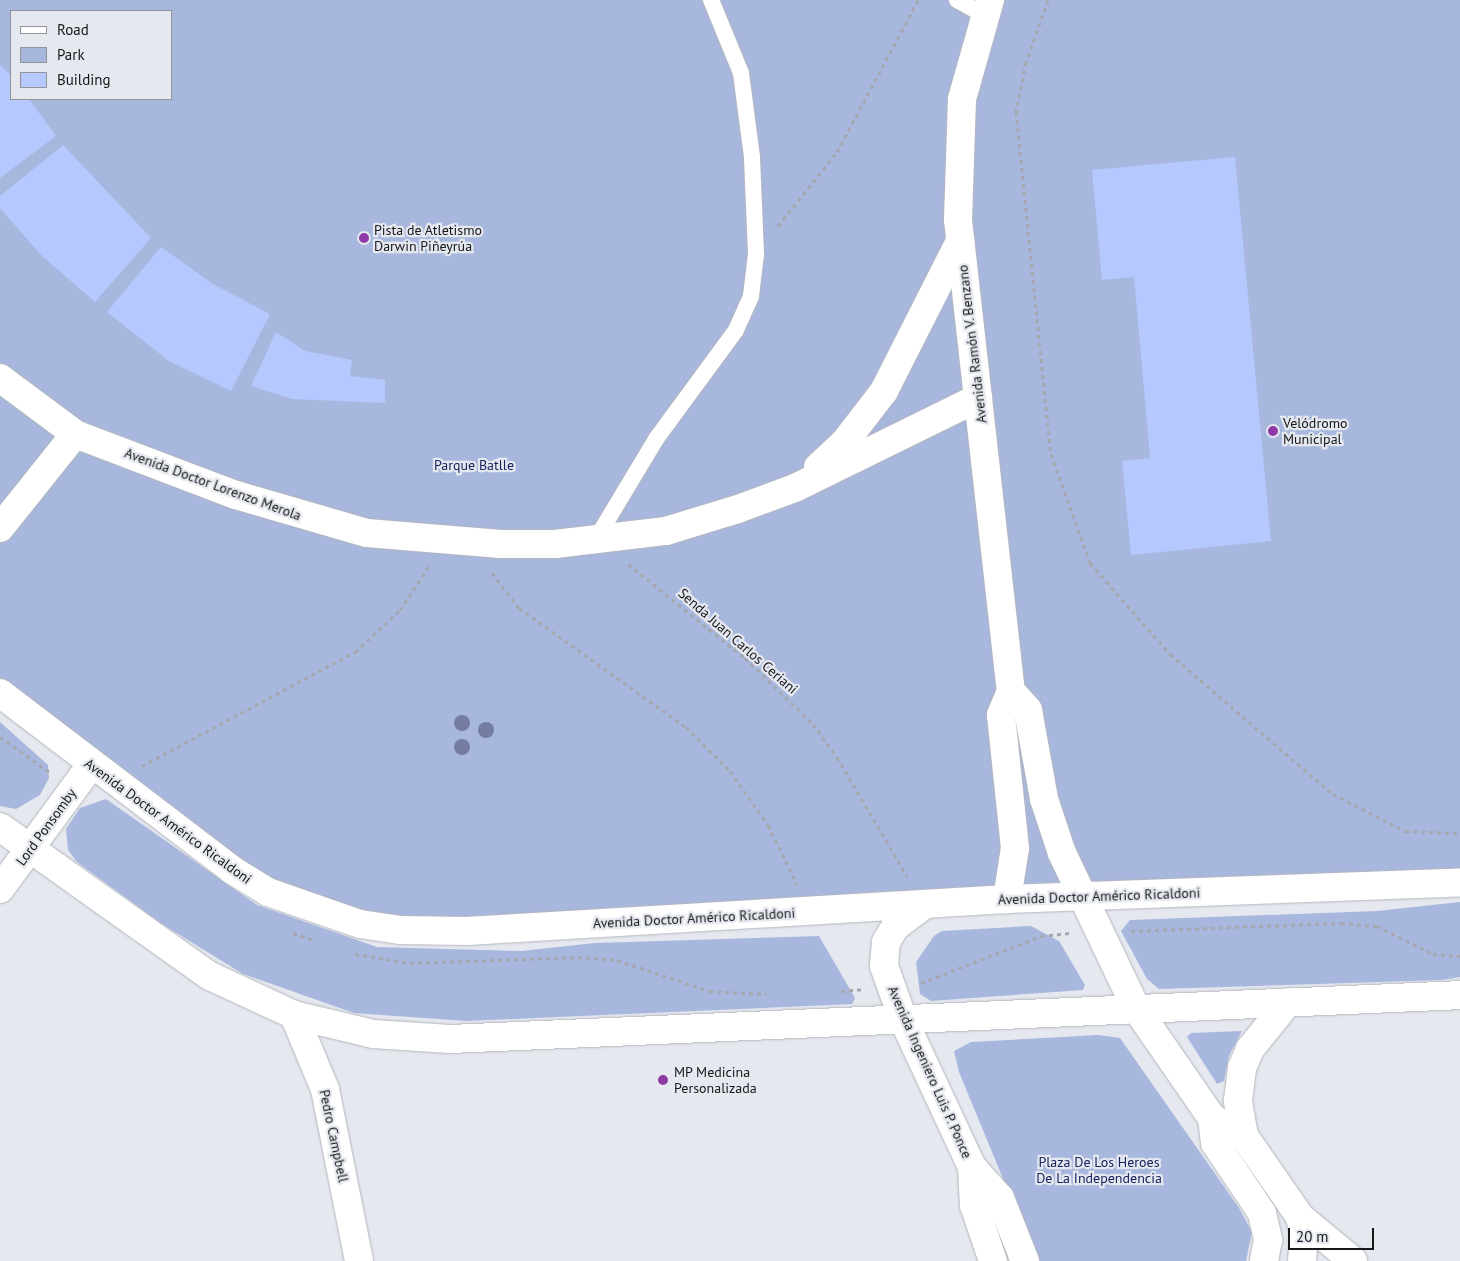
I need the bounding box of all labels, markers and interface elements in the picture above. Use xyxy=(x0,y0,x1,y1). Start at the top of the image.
legend xyxy=(10,10,172,100)
text: Road xyxy=(57,20,89,39)
text: Park xyxy=(57,45,85,64)
text: Building xyxy=(57,70,111,89)
place label: Pista de Atletismo Darwin Piñeyrúa xyxy=(374,222,482,254)
marker: Pista de Atletismo Darwin Piñeyrúa xyxy=(358,232,370,244)
street label: Avenida Ramón V. Benzano xyxy=(954,263,990,425)
place label: Velódromo Municipal xyxy=(1283,415,1348,448)
marker: Velódromo Municipal xyxy=(1267,425,1279,437)
street label: Avenida Doctor Lorenzo Merola xyxy=(122,444,304,524)
park label: Parque Batlle xyxy=(434,457,514,473)
street label: Senda Juan Carlos Ceriani xyxy=(675,585,801,697)
street label: Avenida Doctor Américo Ricaldoni xyxy=(81,755,255,887)
street label: Lord Ponsomby xyxy=(12,785,80,869)
street label: Avenida Doctor Américo Ricaldoni xyxy=(997,884,1201,908)
street label: Avenida Doctor Américo Ricaldoni xyxy=(592,904,796,932)
street label: Avenida Ingeniero Luis P. Ponce xyxy=(884,983,976,1161)
place label: MP Medicina Personalizada xyxy=(674,1064,757,1096)
marker: MP Medicina Personalizada xyxy=(656,1073,670,1087)
street label: Pedro Campbell xyxy=(316,1088,352,1184)
park label: Plaza De Los Heroes De La Independencia xyxy=(1036,1154,1162,1186)
scale bar xyxy=(1290,1218,1376,1250)
text: 20 m xyxy=(1296,1227,1329,1246)

